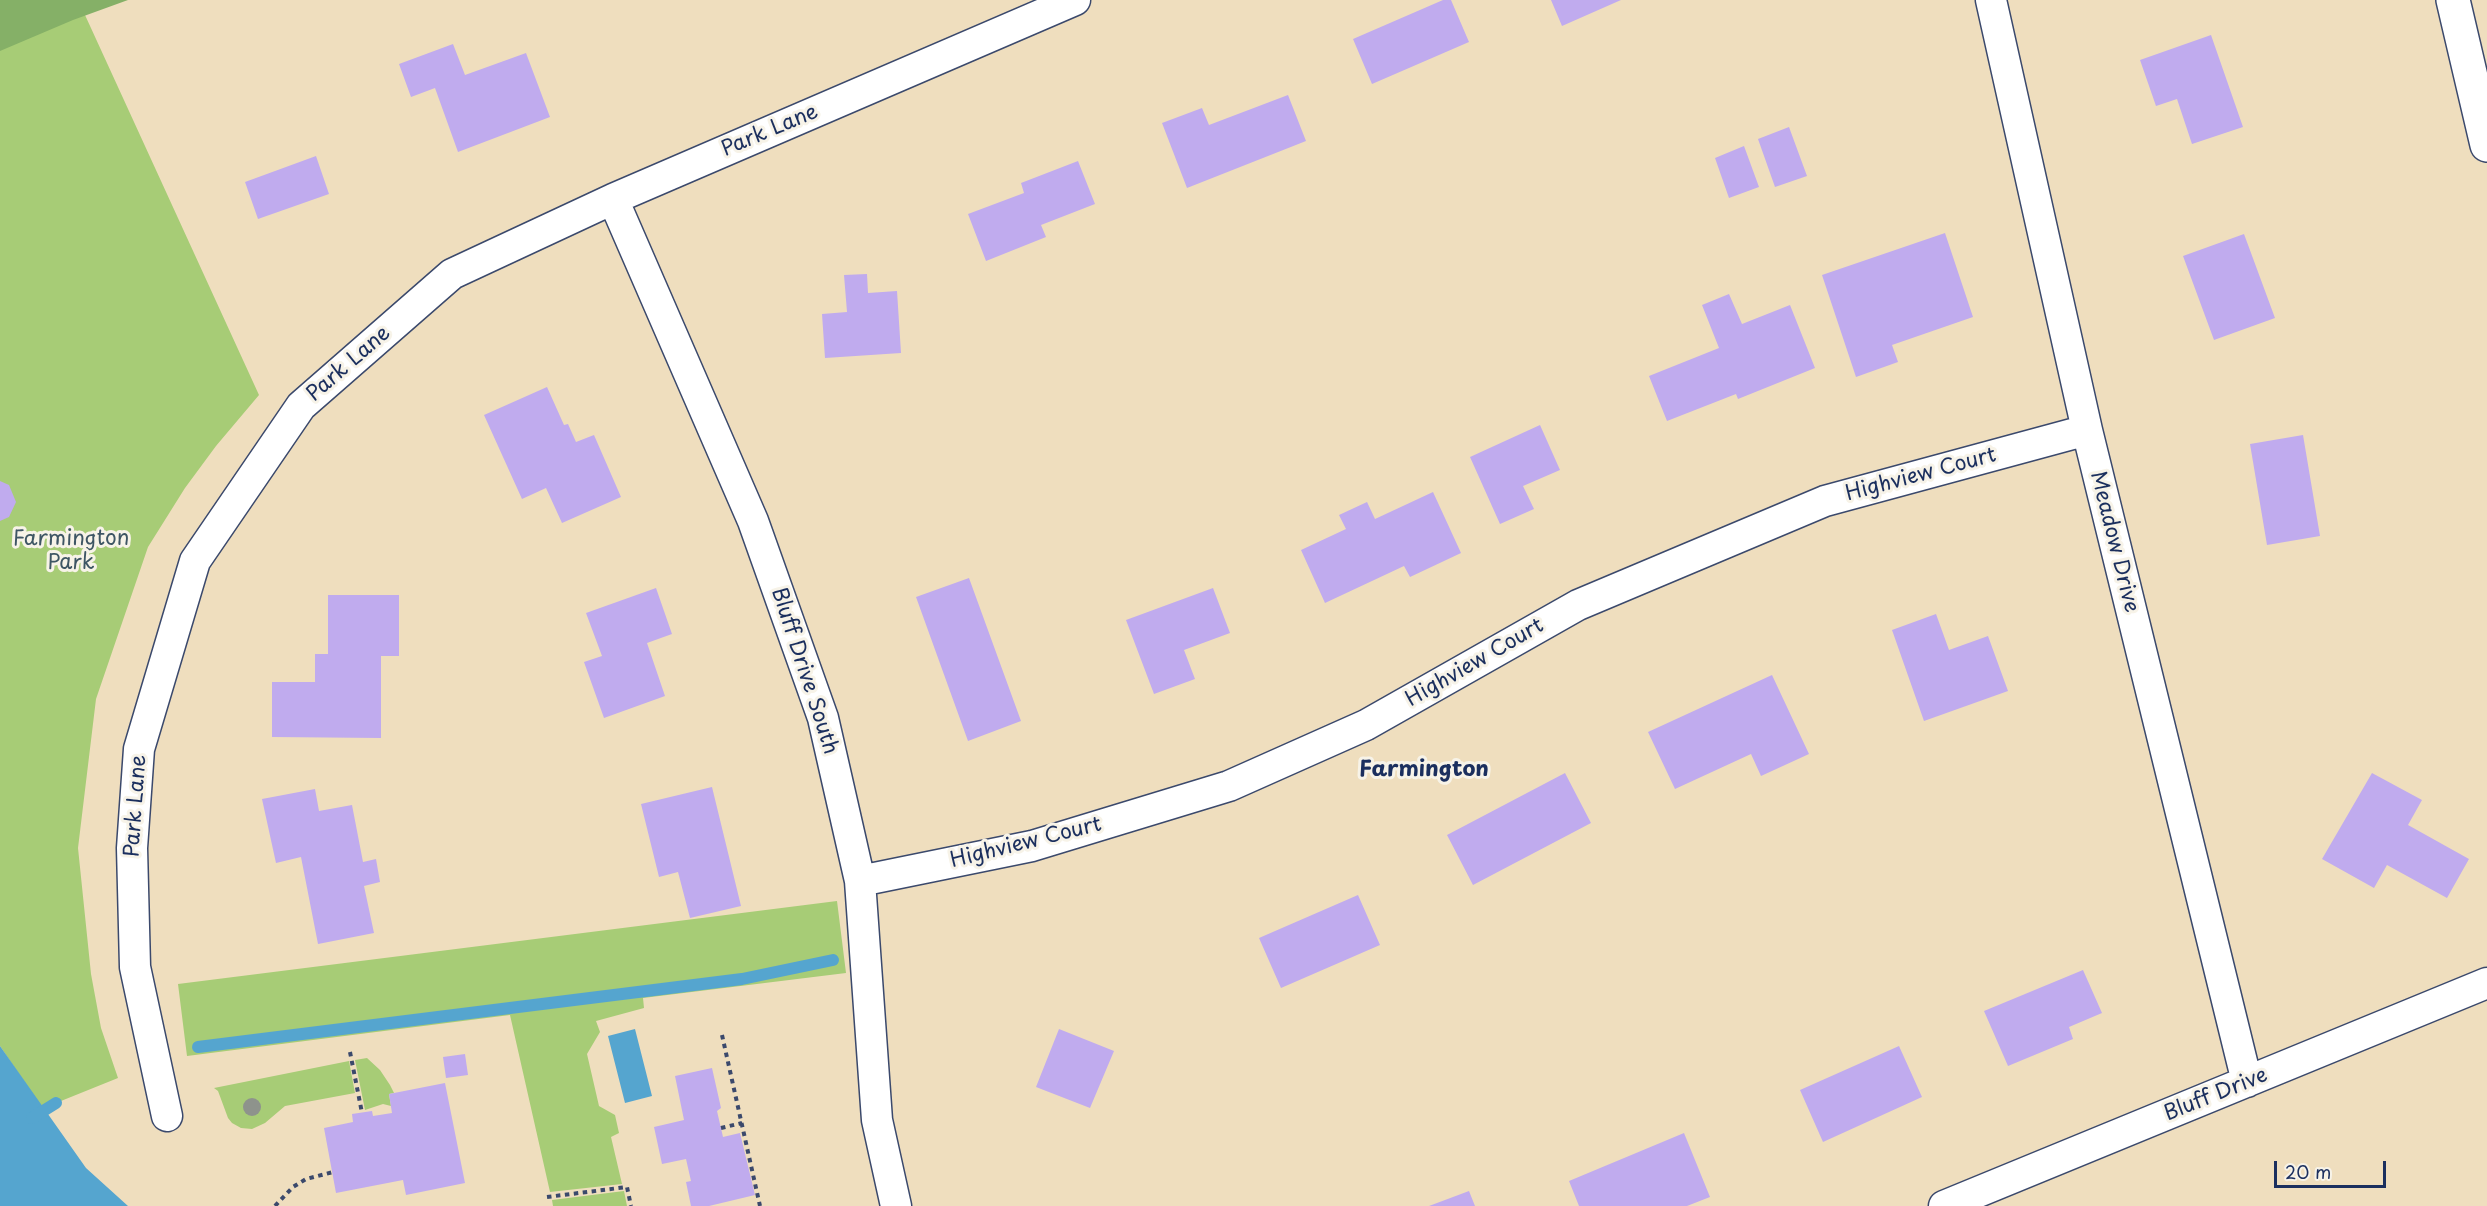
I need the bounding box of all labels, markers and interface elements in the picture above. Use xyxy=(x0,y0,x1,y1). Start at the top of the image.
street label: Park Lane xyxy=(718,99,822,163)
street label: Park Lane xyxy=(302,321,396,407)
street label: Highview Court xyxy=(1843,443,1999,507)
street label: Meadow Drive xyxy=(2084,469,2144,615)
park label: Farmington Park xyxy=(13,526,129,576)
street label: Bluff Drive South xyxy=(765,584,843,758)
street label: Highview Court xyxy=(1402,613,1548,713)
street label: Park Lane xyxy=(120,754,152,858)
district label: Farmington xyxy=(1359,757,1489,783)
street label: Highview Court xyxy=(948,812,1104,874)
street label: Bluff Drive xyxy=(2161,1063,2271,1127)
scale bar xyxy=(2277,1149,2390,1187)
text: 20 m xyxy=(2285,1158,2331,1185)

